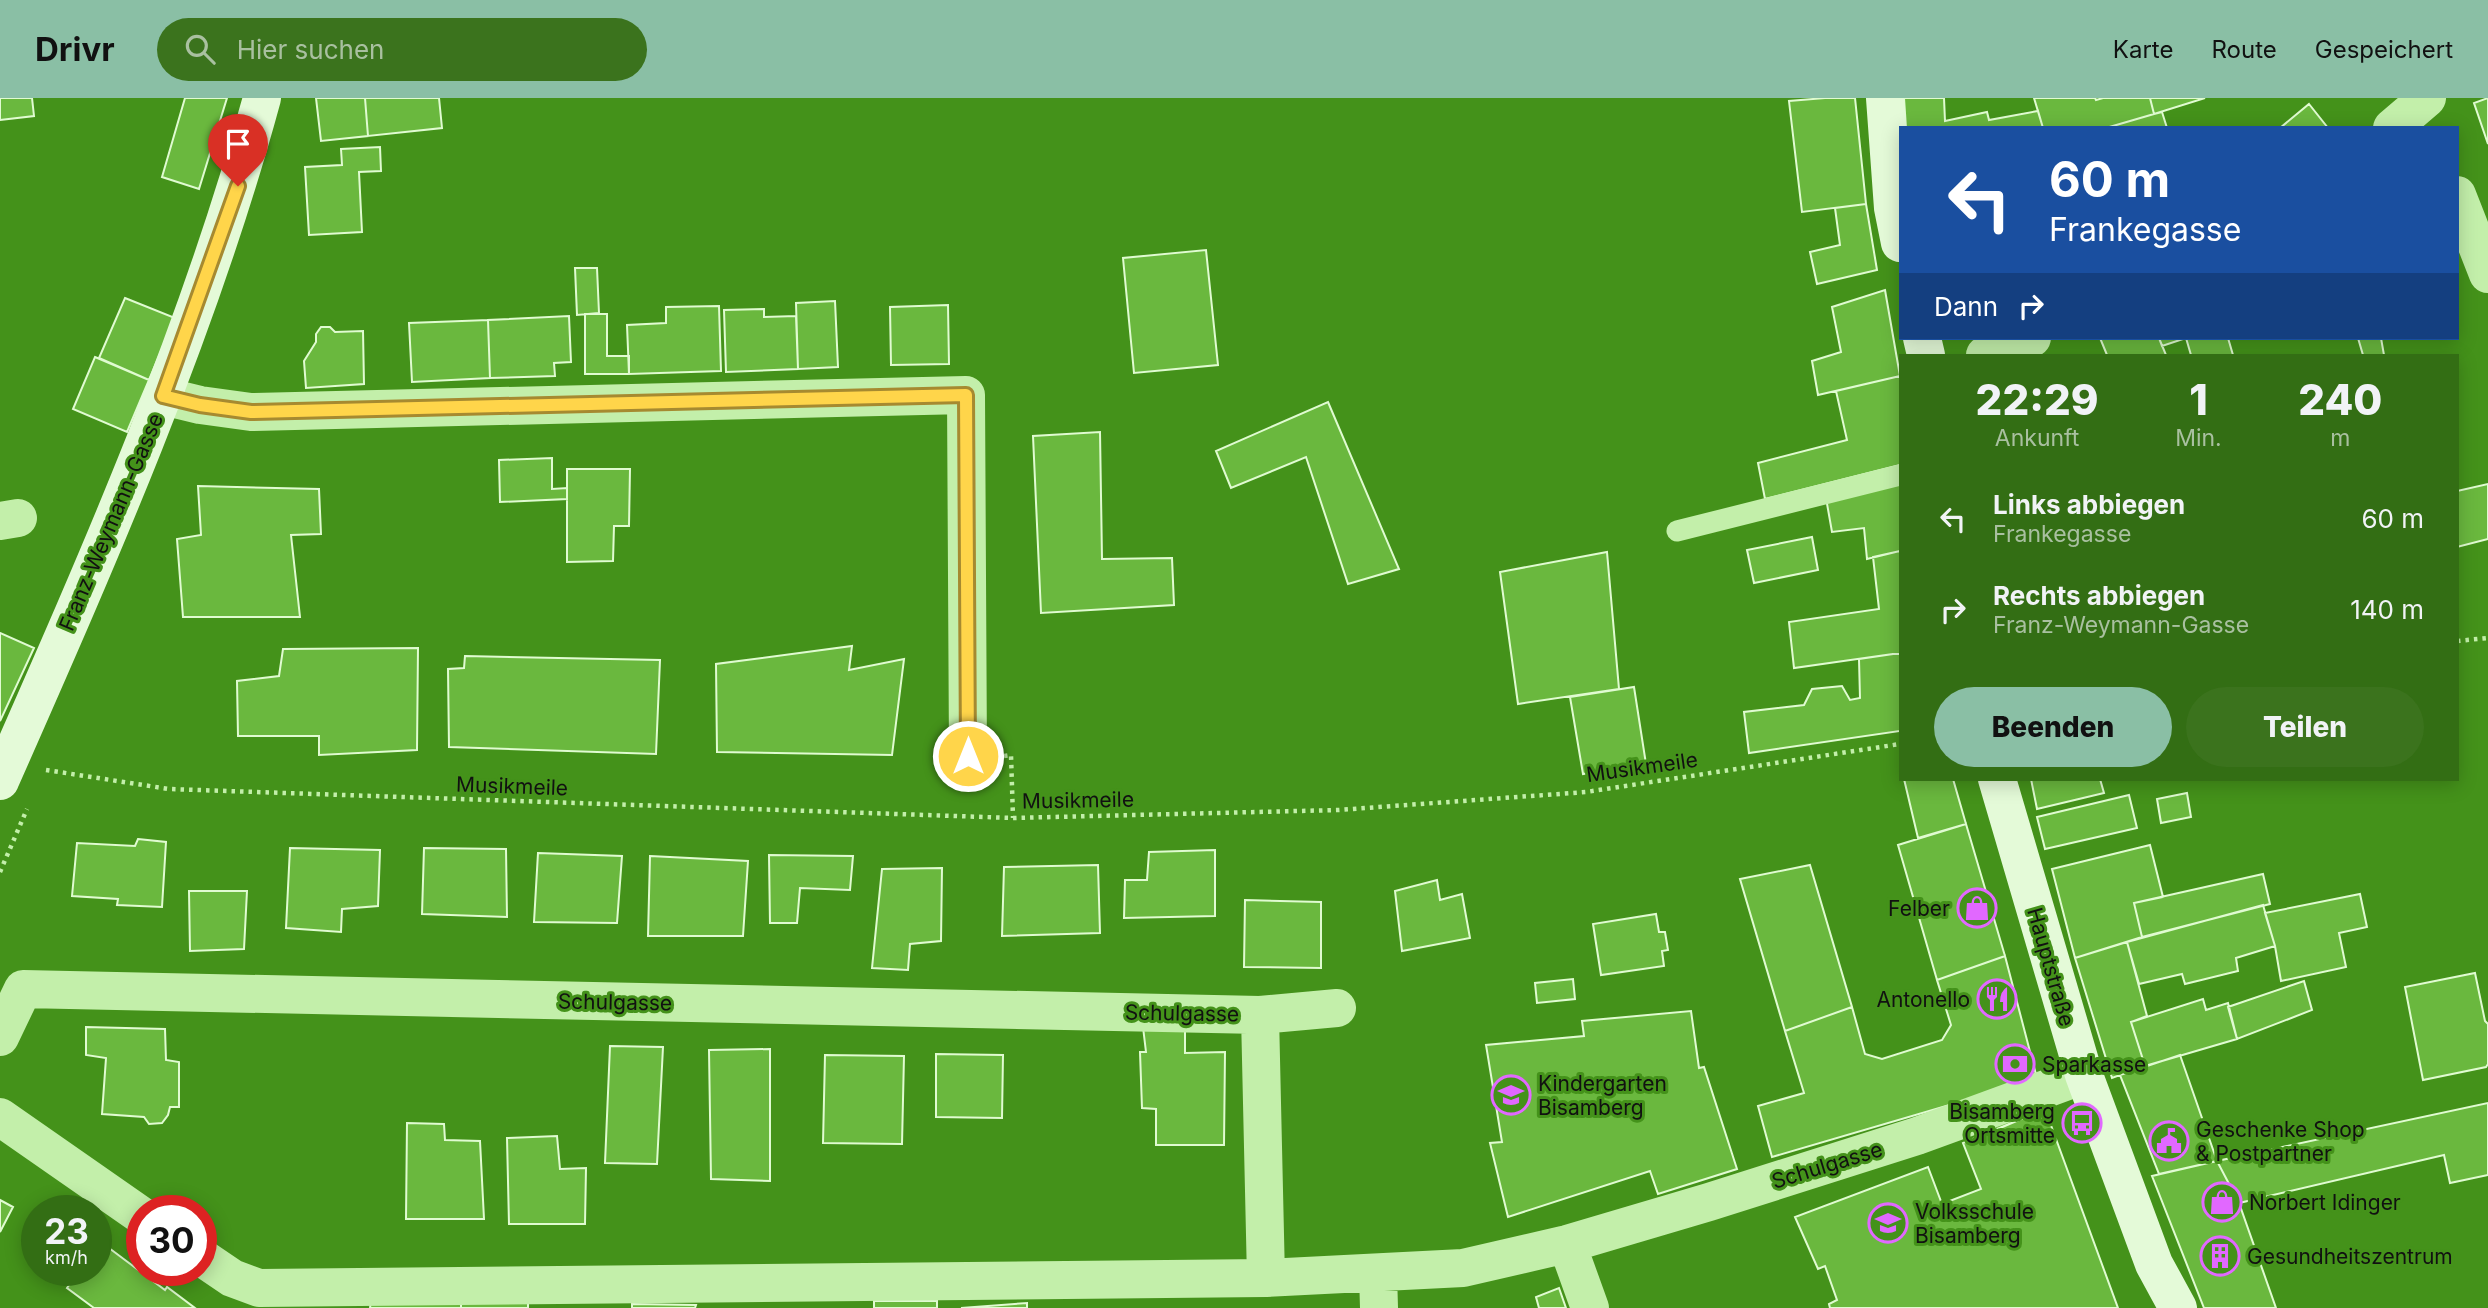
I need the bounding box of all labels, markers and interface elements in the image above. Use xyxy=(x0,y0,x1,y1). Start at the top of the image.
search box xyxy=(157,18,647,81)
text: Drivr xyxy=(35,29,115,69)
icon: search xyxy=(181,30,219,68)
text: Hier suchen xyxy=(237,34,384,65)
text: Karte xyxy=(2113,35,2173,64)
text: Route xyxy=(2211,35,2277,64)
text: Gespeichert xyxy=(2315,35,2453,64)
pin xyxy=(208,114,268,186)
icon: arrive xyxy=(219,125,257,163)
text: 60 m xyxy=(2049,150,2170,209)
icon: left xyxy=(1934,154,2025,245)
text: Frankegasse xyxy=(2049,210,2241,249)
icon: right xyxy=(2012,287,2050,325)
text: Dann xyxy=(1934,291,1998,322)
text: 22:29 xyxy=(1976,374,2099,425)
text: 1 xyxy=(2189,374,2208,425)
text: 240 xyxy=(2298,374,2382,425)
street label: Franz-Weymann-Gasse xyxy=(54,409,168,635)
text: Ankunft xyxy=(1995,424,2079,452)
text: Min. xyxy=(2175,424,2222,452)
text: m xyxy=(2330,424,2350,452)
text: Links abbiegen xyxy=(1993,489,2185,520)
icon: left xyxy=(1934,500,1972,538)
text: 60 m xyxy=(2361,503,2424,534)
text: Frankegasse xyxy=(1993,520,2131,548)
text: Rechts abbiegen xyxy=(1993,580,2205,611)
icon: right xyxy=(1934,591,1972,629)
text: 140 m xyxy=(2350,594,2424,625)
text: Franz-Weymann-Gasse xyxy=(1993,611,2249,639)
button: Beenden xyxy=(1934,687,2172,767)
button: Teilen xyxy=(2186,687,2424,767)
position arrow xyxy=(931,719,1005,793)
street label: Musikmeile xyxy=(1585,747,1699,787)
street label: Musikmeile xyxy=(456,772,568,800)
street label: Musikmeile xyxy=(1022,787,1134,813)
shop icon: Felber xyxy=(1956,887,1998,929)
place label: Felber xyxy=(1888,896,1950,921)
street label: Hauptstraße xyxy=(2022,905,2080,1029)
restaurant icon: Antonello xyxy=(1976,978,2018,1020)
place label: Antonello xyxy=(1876,987,1970,1012)
street label: Schulgasse xyxy=(558,989,672,1015)
street label: Schulgasse xyxy=(1125,1000,1239,1026)
bank icon: Sparkasse xyxy=(1994,1043,2036,1085)
place label: Sparkasse xyxy=(2042,1052,2146,1077)
place label: Kindergarten Bisamberg xyxy=(1538,1071,1667,1120)
school or university icon: Kindergarten Bisamberg xyxy=(1490,1074,1532,1116)
place label: Bisamberg Ortsmitte xyxy=(1949,1099,2055,1148)
bus stop icon: Bisamberg Ortsmitte xyxy=(2061,1102,2103,1144)
place label: Geschenke Shop & Postpartner xyxy=(2196,1117,2365,1166)
public building icon: Geschenke Shop & Postpartner xyxy=(2148,1120,2190,1162)
street label: Schulgasse xyxy=(1769,1136,1885,1194)
shop icon: Norbert Idinger xyxy=(2201,1181,2243,1223)
place label: Norbert Idinger xyxy=(2249,1190,2401,1215)
speed limit sign: 30 xyxy=(126,1195,217,1286)
place label: Volksschule Bisamberg xyxy=(1915,1199,2034,1248)
school or university icon: Volksschule Bisamberg xyxy=(1867,1202,1909,1244)
text: 23 xyxy=(44,1210,89,1252)
building icon: Gesundheitszentrum xyxy=(2199,1235,2241,1277)
place label: Gesundheitszentrum xyxy=(2247,1244,2453,1269)
text: km/h xyxy=(45,1247,88,1268)

